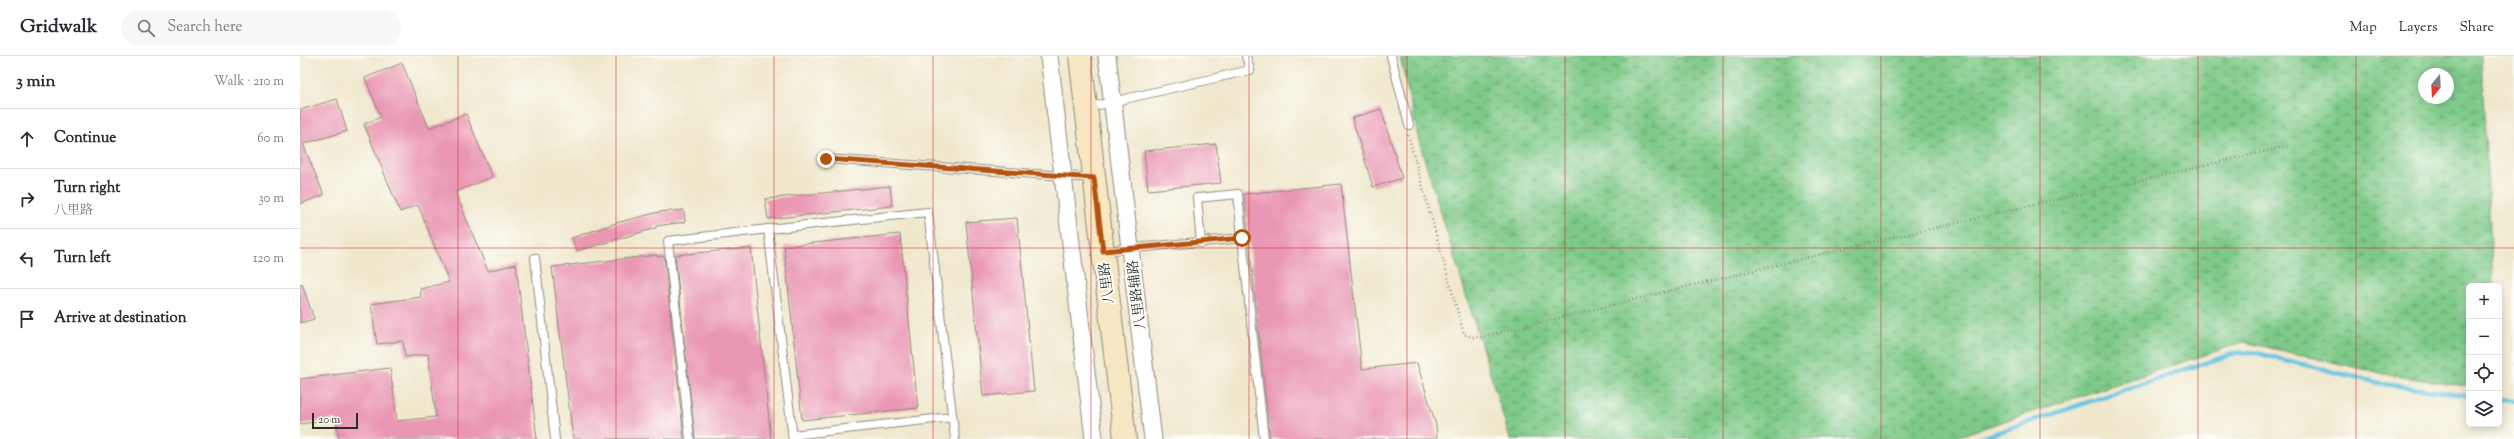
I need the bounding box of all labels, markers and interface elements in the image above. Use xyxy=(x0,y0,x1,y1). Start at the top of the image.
search box xyxy=(121,10,401,46)
text: Gridwalk xyxy=(20,14,97,41)
icon: search xyxy=(135,17,157,39)
text: Search here xyxy=(167,17,243,38)
text: Map xyxy=(2350,18,2377,38)
text: Layers xyxy=(2399,18,2437,38)
text: Share xyxy=(2459,18,2494,38)
north arrow xyxy=(2418,68,2454,104)
text: 3 min xyxy=(16,70,55,94)
text: Walk · 210 m xyxy=(214,73,284,91)
icon: ahead xyxy=(16,128,38,150)
text: Continue xyxy=(54,128,116,149)
text: 60 m xyxy=(257,130,284,148)
route end xyxy=(817,150,835,168)
text: Turn right xyxy=(54,178,120,199)
icon: right xyxy=(16,188,38,210)
text: 30 m xyxy=(258,190,284,208)
text: 八里路 xyxy=(54,202,93,220)
route start xyxy=(1233,229,1251,247)
icon: left xyxy=(16,248,38,270)
text: Turn left xyxy=(54,248,111,269)
text: 120 m xyxy=(253,250,284,268)
street label: 八里路辅路 xyxy=(1124,259,1152,331)
street label: 八里路 xyxy=(1096,261,1120,305)
map controls xyxy=(2466,283,2502,427)
button: + xyxy=(2466,283,2502,319)
icon: arrive xyxy=(16,308,38,330)
text: Arrive at destination xyxy=(54,308,187,329)
button: − xyxy=(2466,319,2502,355)
button: locate xyxy=(2466,355,2502,391)
button: layers xyxy=(2466,391,2502,427)
scale bar xyxy=(312,411,358,430)
text: 20 m xyxy=(318,412,340,428)

